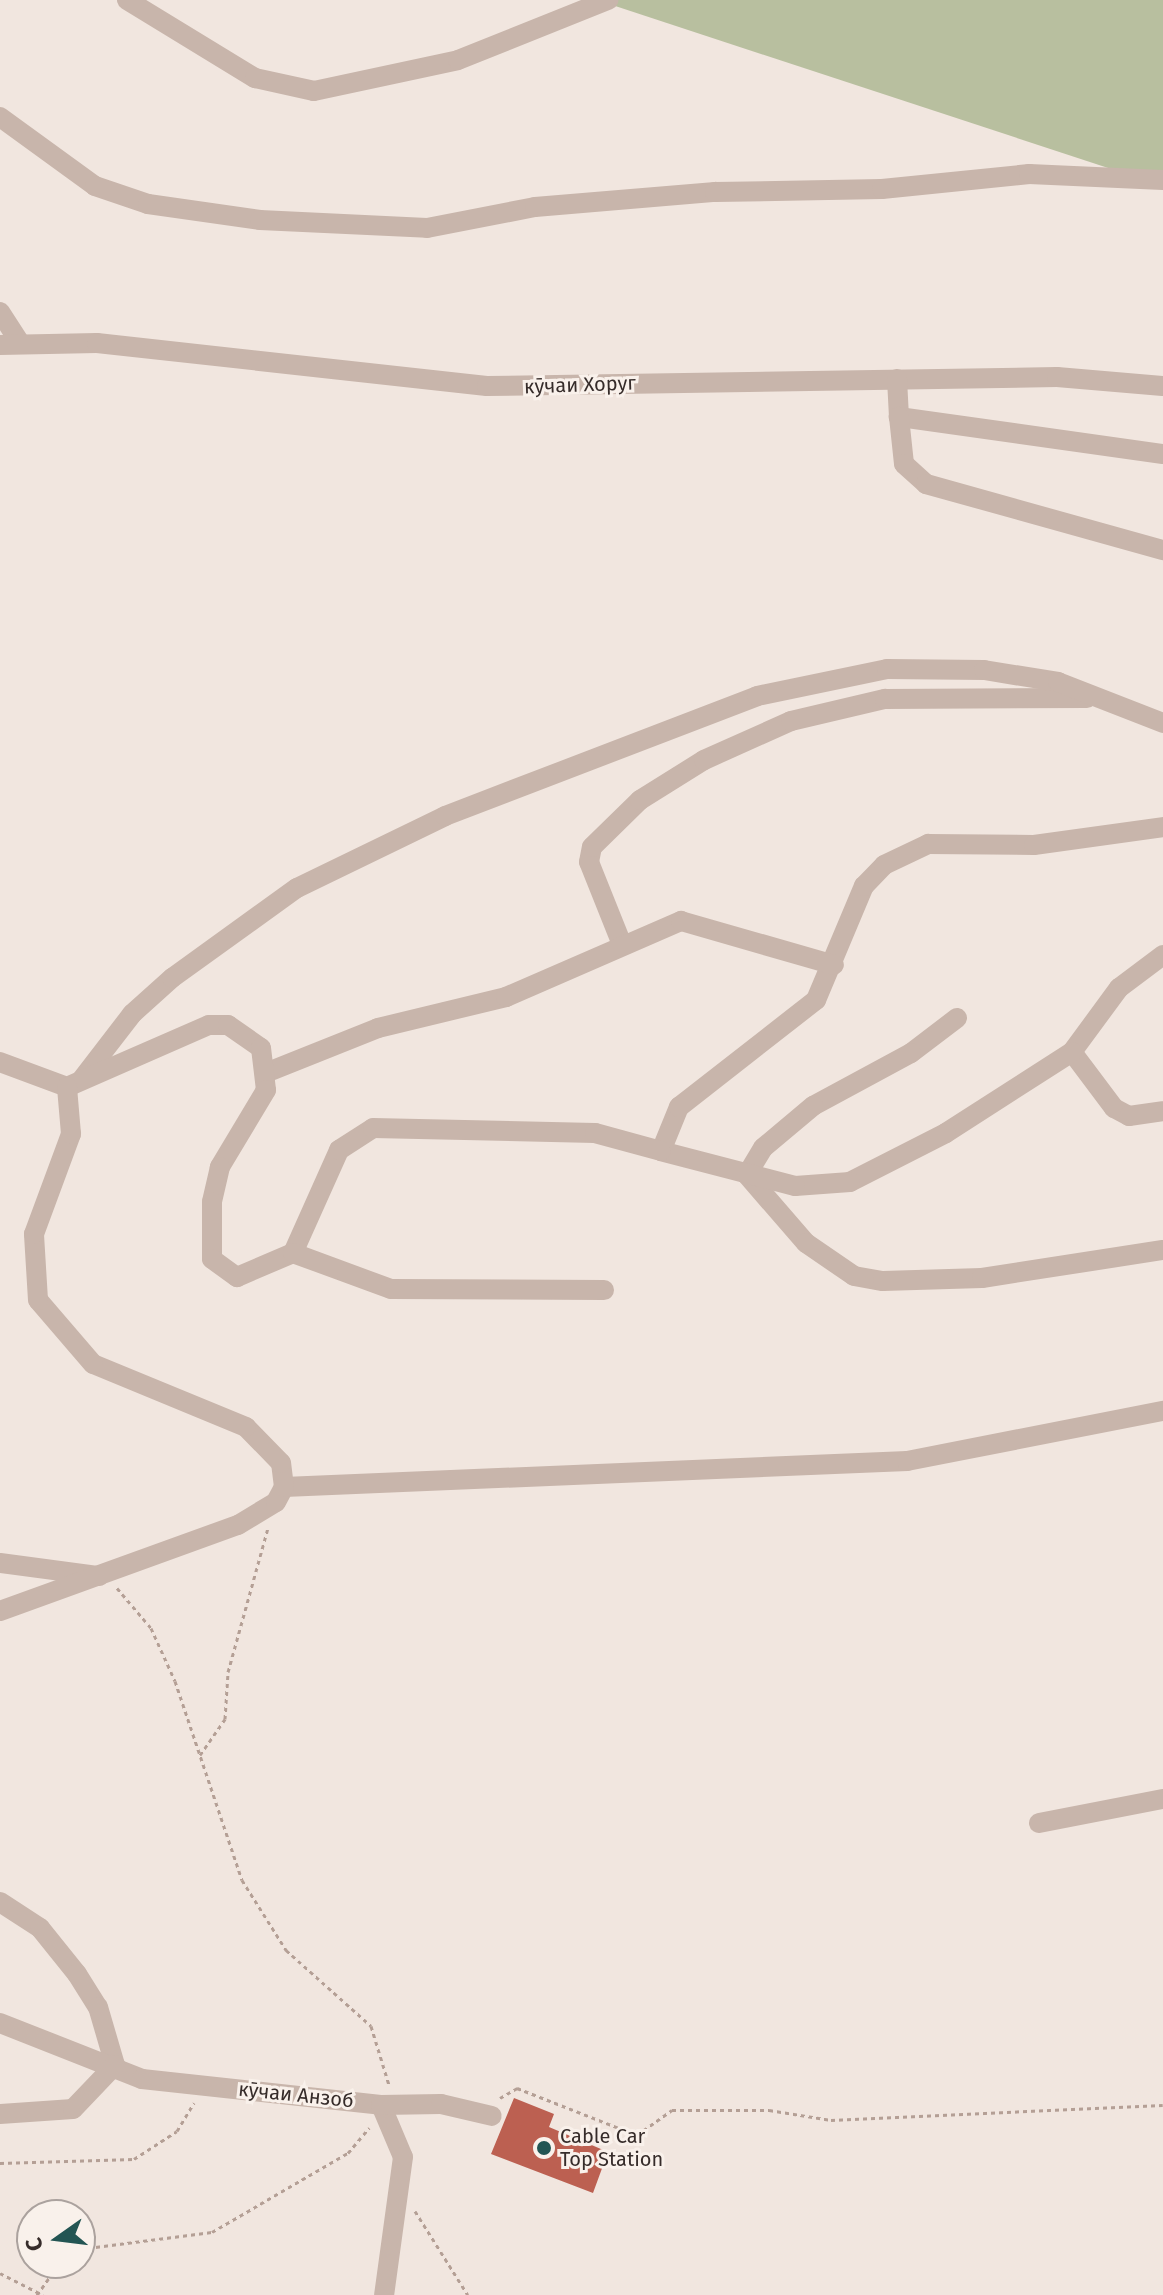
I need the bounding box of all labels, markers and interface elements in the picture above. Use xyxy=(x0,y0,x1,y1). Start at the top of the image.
street label: кӯчаи Хоруг xyxy=(524,371,636,399)
street label: кӯчаи Анзоб xyxy=(237,2077,355,2113)
place label: Cable Car Top Station xyxy=(560,2124,663,2171)
marker: Cable Car Top Station xyxy=(535,2139,553,2157)
north arrow xyxy=(16,2199,96,2279)
text: С xyxy=(20,2235,49,2254)

